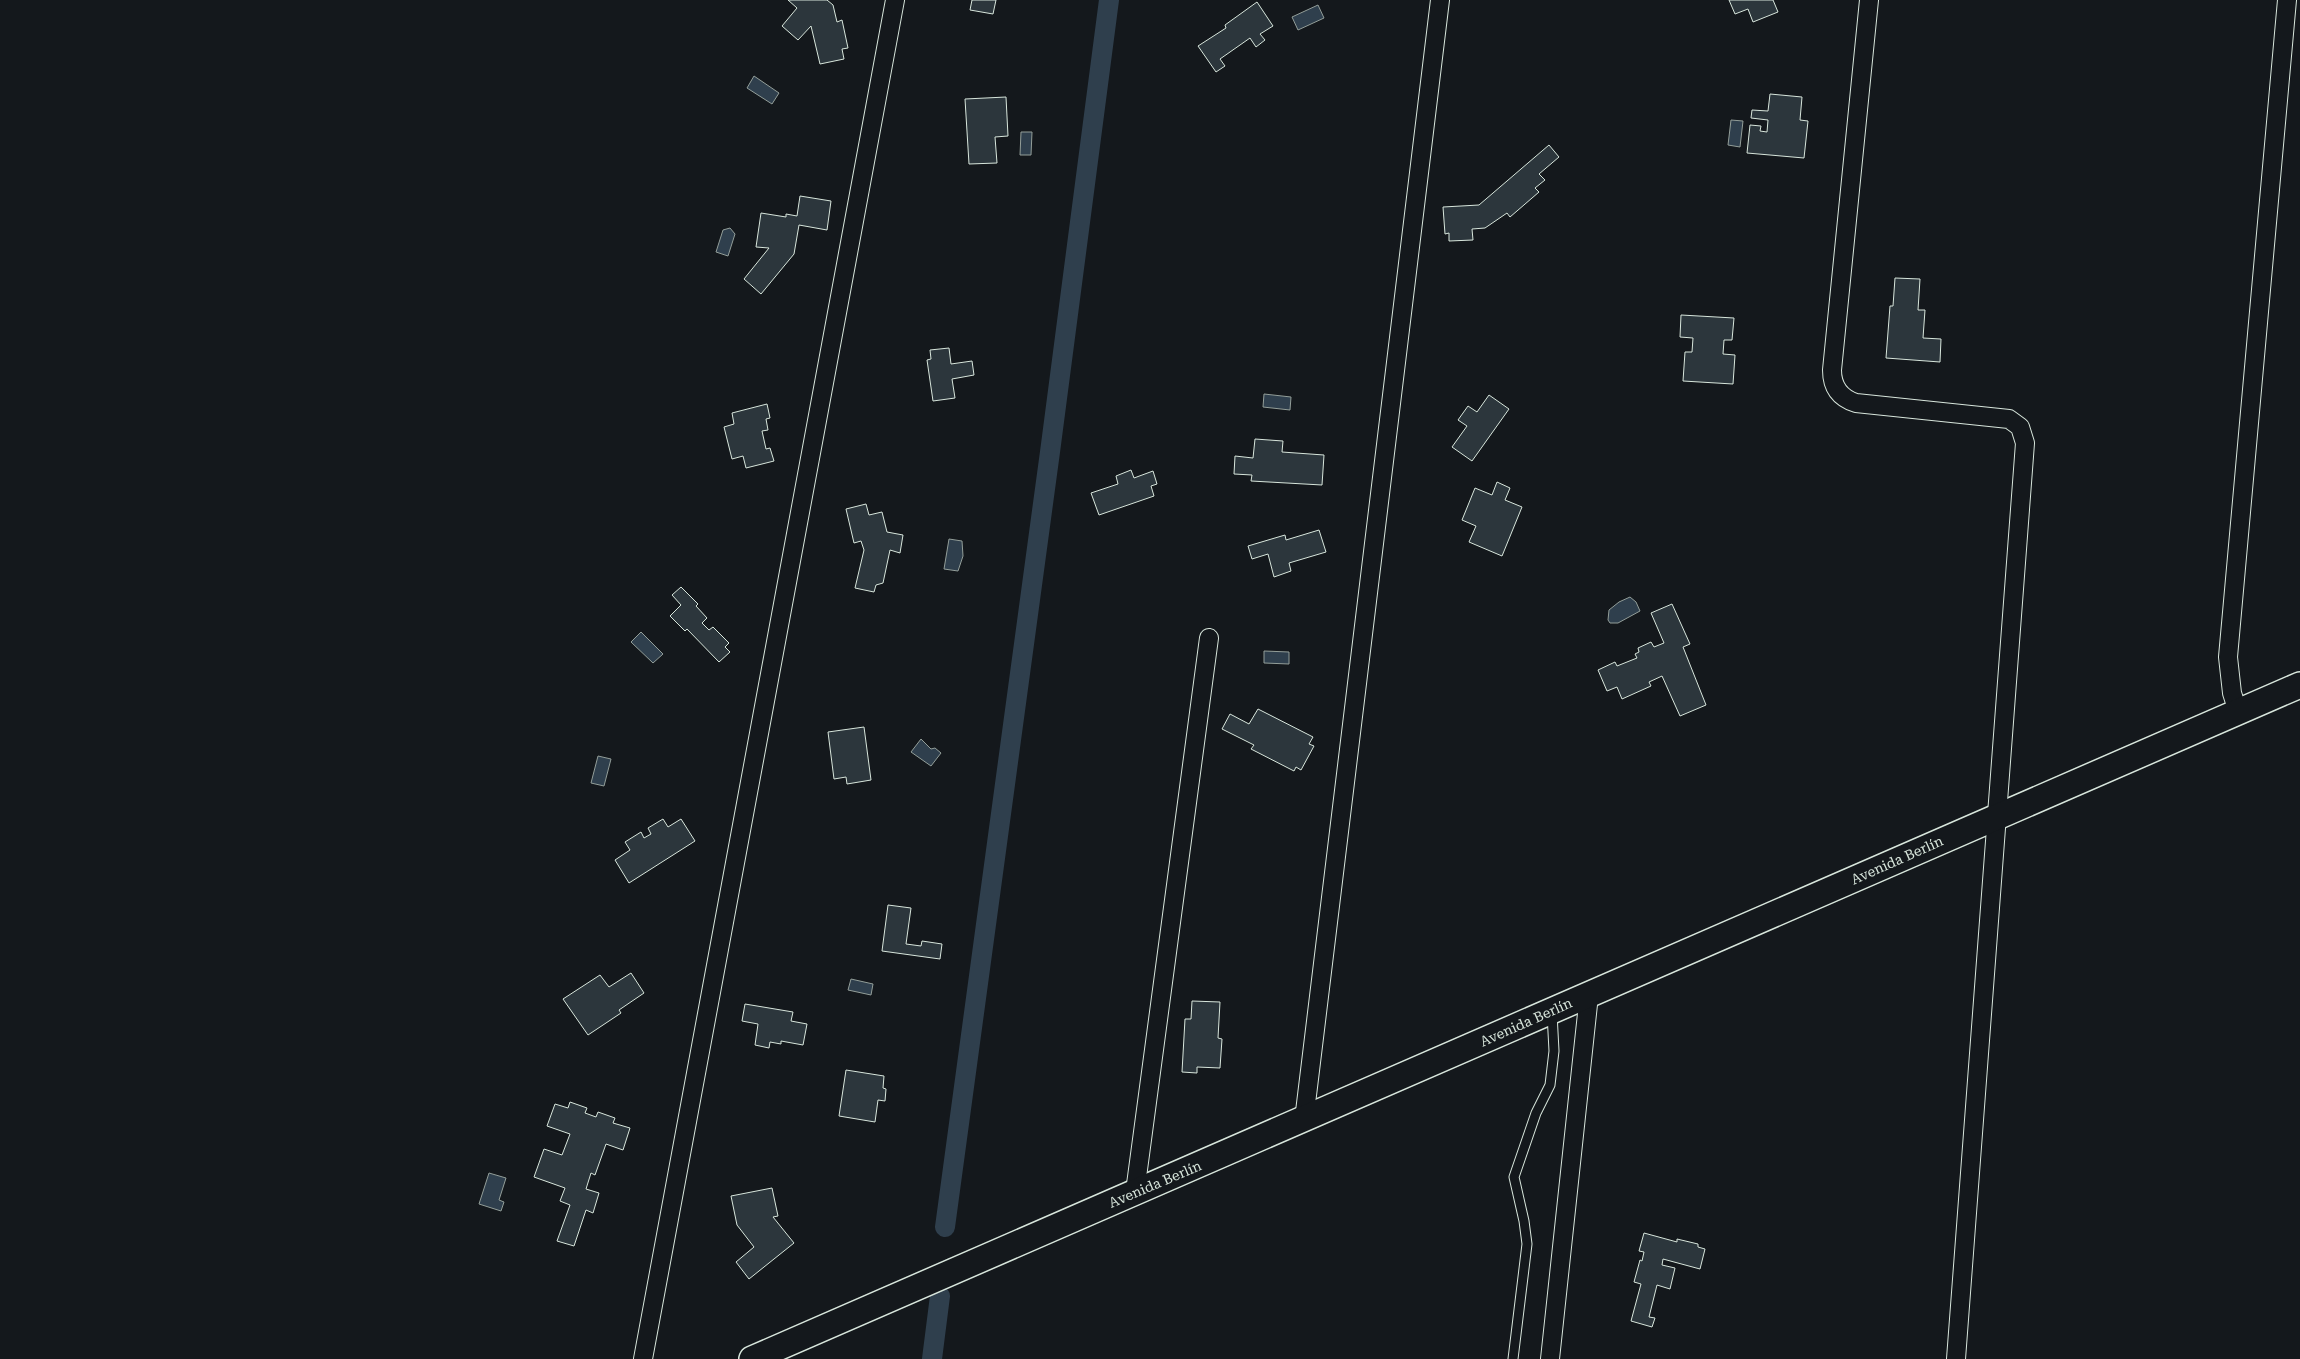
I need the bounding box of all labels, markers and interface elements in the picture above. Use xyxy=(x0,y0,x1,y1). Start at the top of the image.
street label: Avenida Berlín xyxy=(1848,833,1946,887)
street label: Avenida Berlín xyxy=(1477,995,1575,1049)
street label: Avenida Berlín xyxy=(1106,1157,1204,1211)

